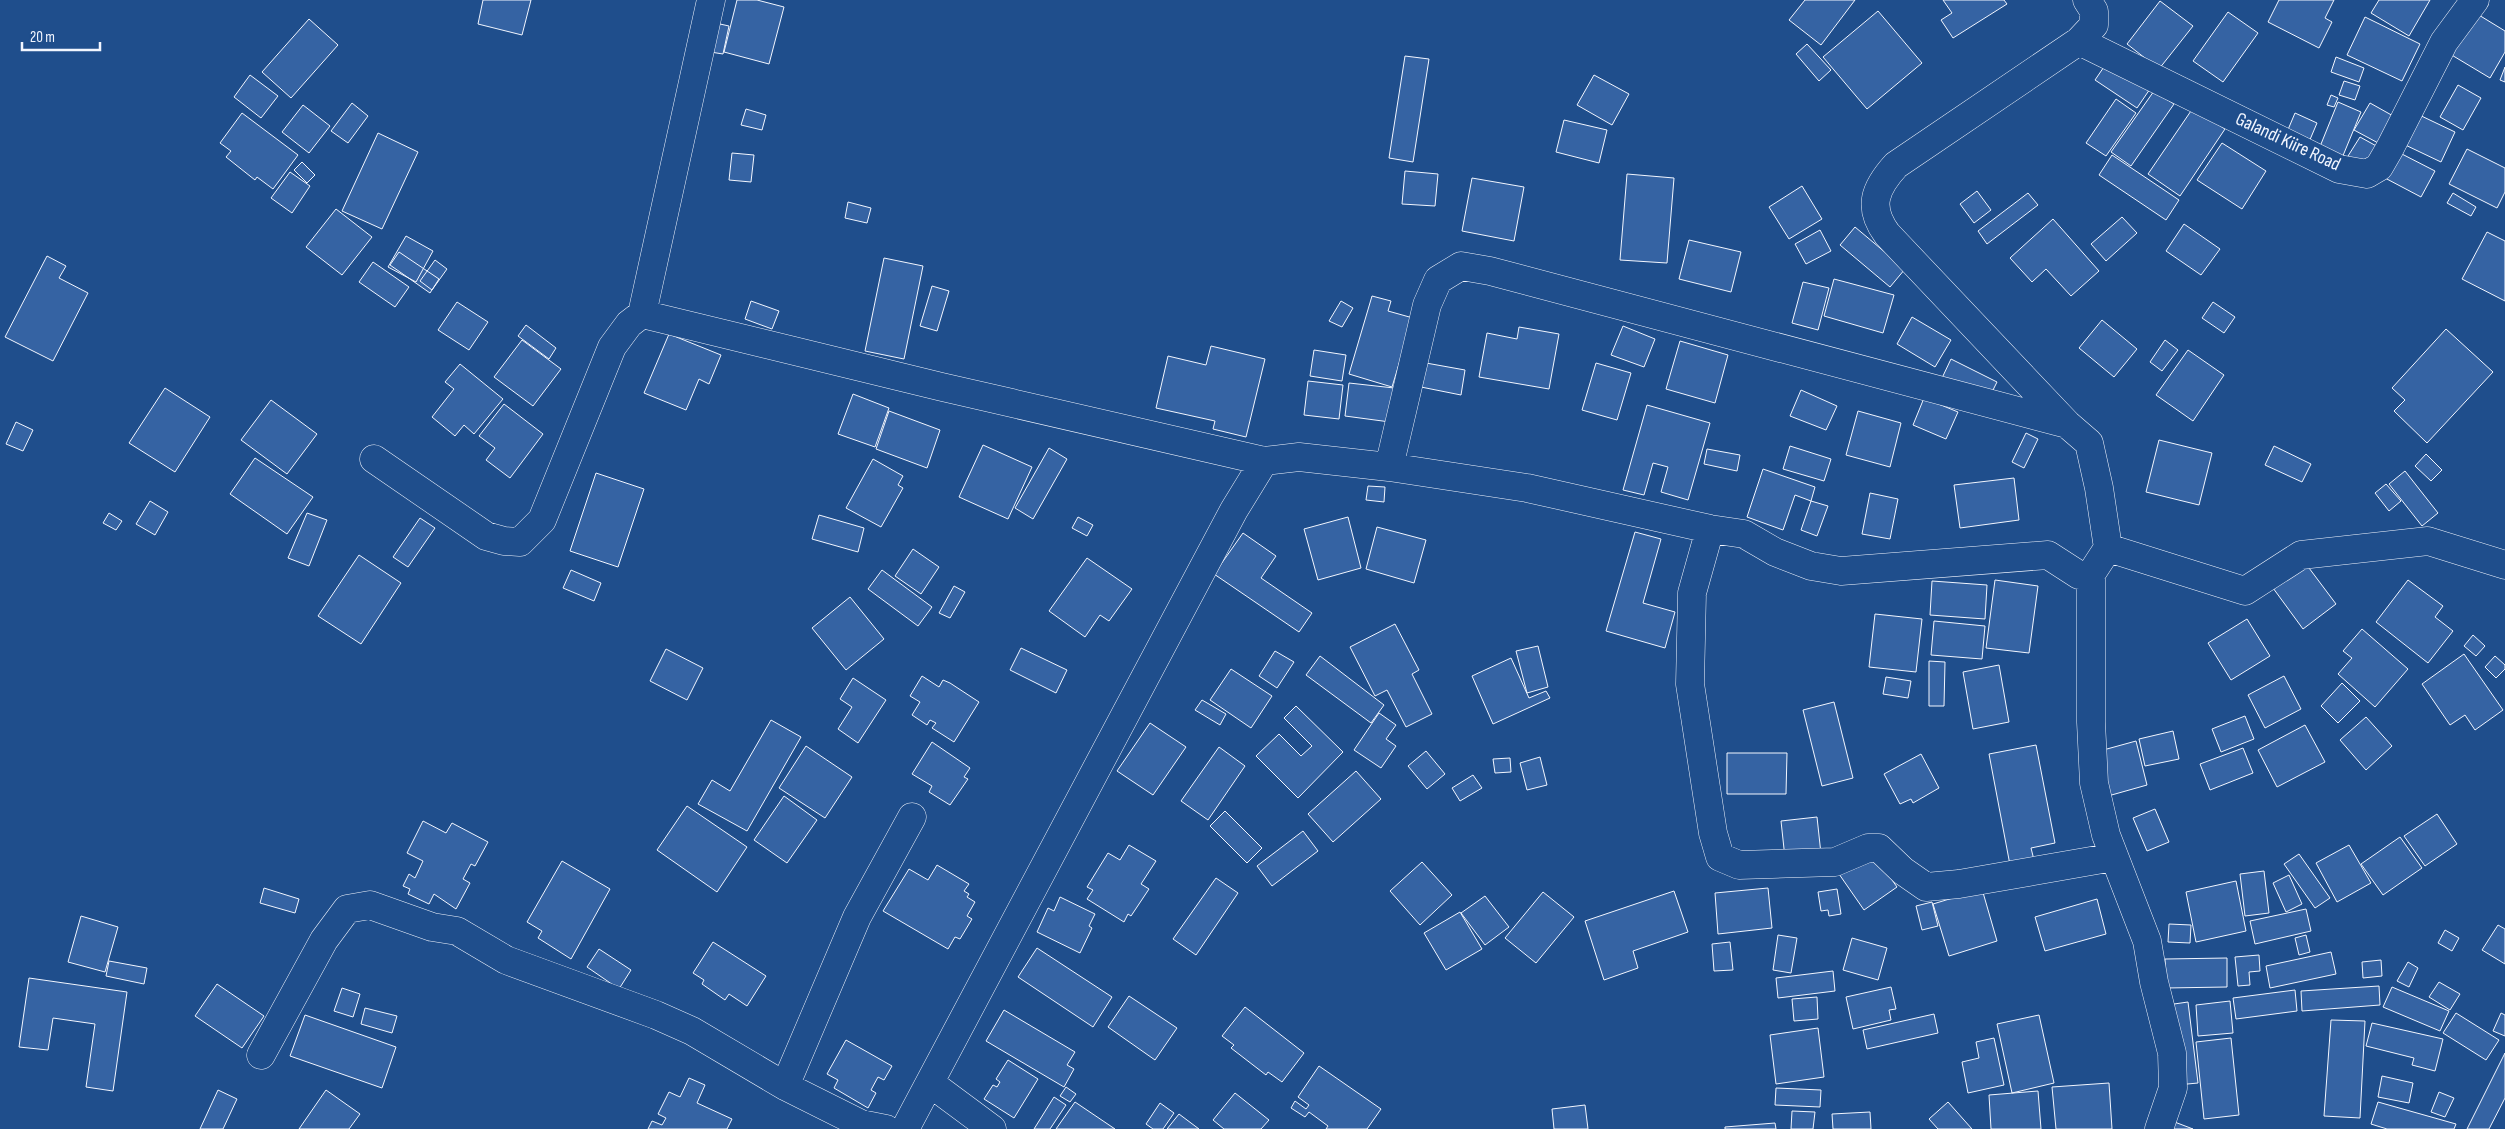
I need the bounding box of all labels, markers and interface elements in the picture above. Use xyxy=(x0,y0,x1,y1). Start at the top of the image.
scale bar xyxy=(22,20,100,52)
text: 20 m xyxy=(30,28,55,47)
street label: Galandi Kiire Road xyxy=(2232,108,2344,176)

